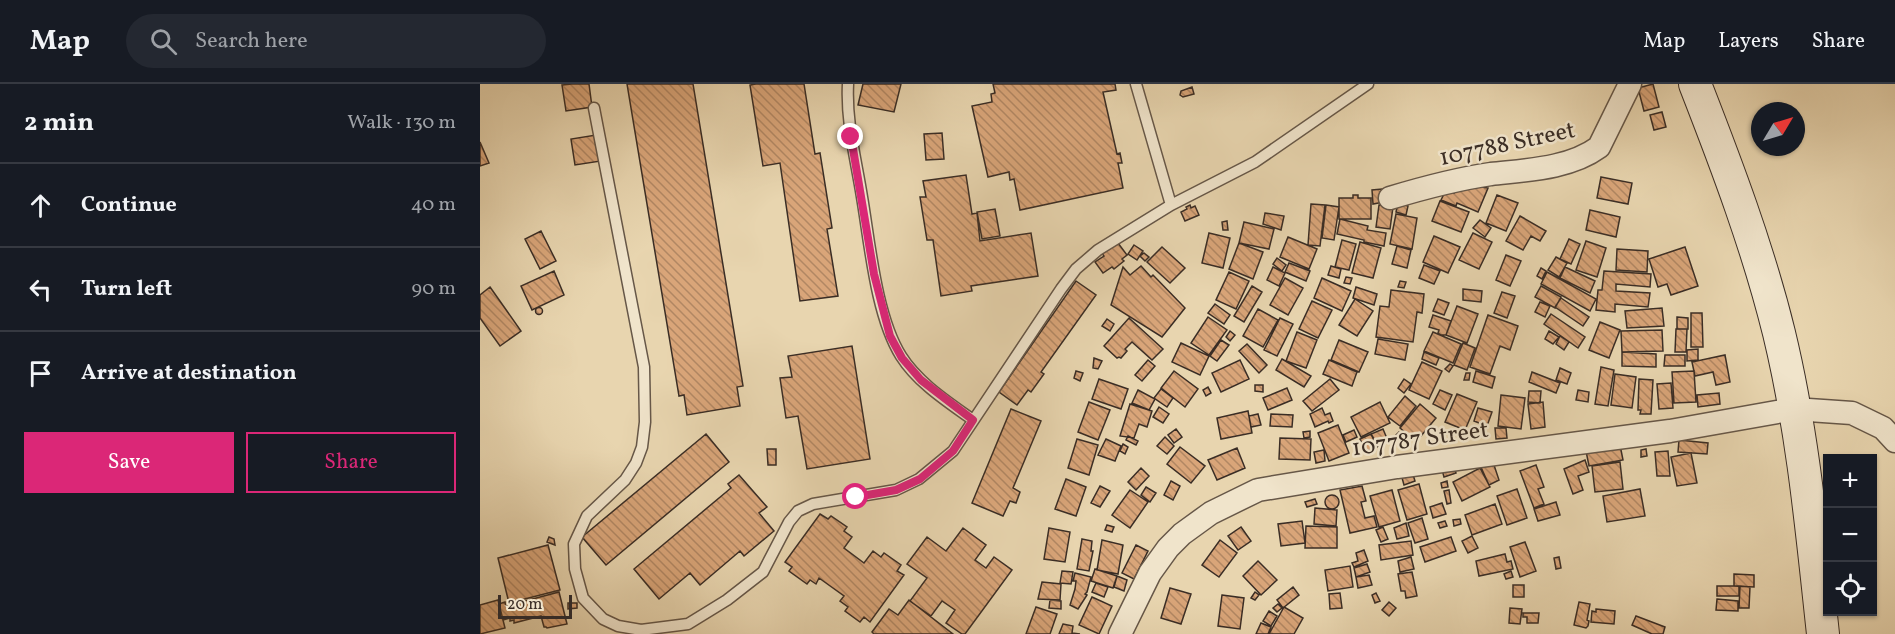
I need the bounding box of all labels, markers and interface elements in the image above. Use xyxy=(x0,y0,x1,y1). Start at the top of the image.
search box xyxy=(126,14,546,68)
text: Map xyxy=(30,22,90,61)
icon: search xyxy=(147,25,180,58)
text: Search here xyxy=(195,26,308,57)
text: Map xyxy=(1643,27,1685,56)
text: Layers xyxy=(1718,27,1779,56)
text: Share xyxy=(1812,27,1865,56)
north arrow xyxy=(1751,102,1805,156)
text: 2 min xyxy=(24,105,94,141)
text: Walk · 130 m xyxy=(347,109,456,137)
street label: 107788 Street xyxy=(1436,114,1579,176)
route end xyxy=(837,123,863,149)
icon: ahead xyxy=(24,189,57,222)
text: Continue xyxy=(81,190,177,221)
text: 40 m xyxy=(411,191,456,219)
icon: left xyxy=(24,273,57,306)
text: Turn left xyxy=(81,274,172,305)
text: 90 m xyxy=(412,275,456,303)
icon: arrive xyxy=(24,357,57,390)
text: Arrive at destination xyxy=(81,358,297,389)
street label: 107787 Street xyxy=(1350,414,1491,466)
button: Save xyxy=(24,432,234,493)
button: Share xyxy=(246,432,456,493)
map controls xyxy=(1823,454,1877,616)
button: + xyxy=(1823,454,1877,508)
route start xyxy=(842,483,868,509)
button: − xyxy=(1823,508,1877,562)
button: locate xyxy=(1823,562,1877,616)
scale bar xyxy=(498,592,572,620)
text: 20 m xyxy=(507,594,542,616)

